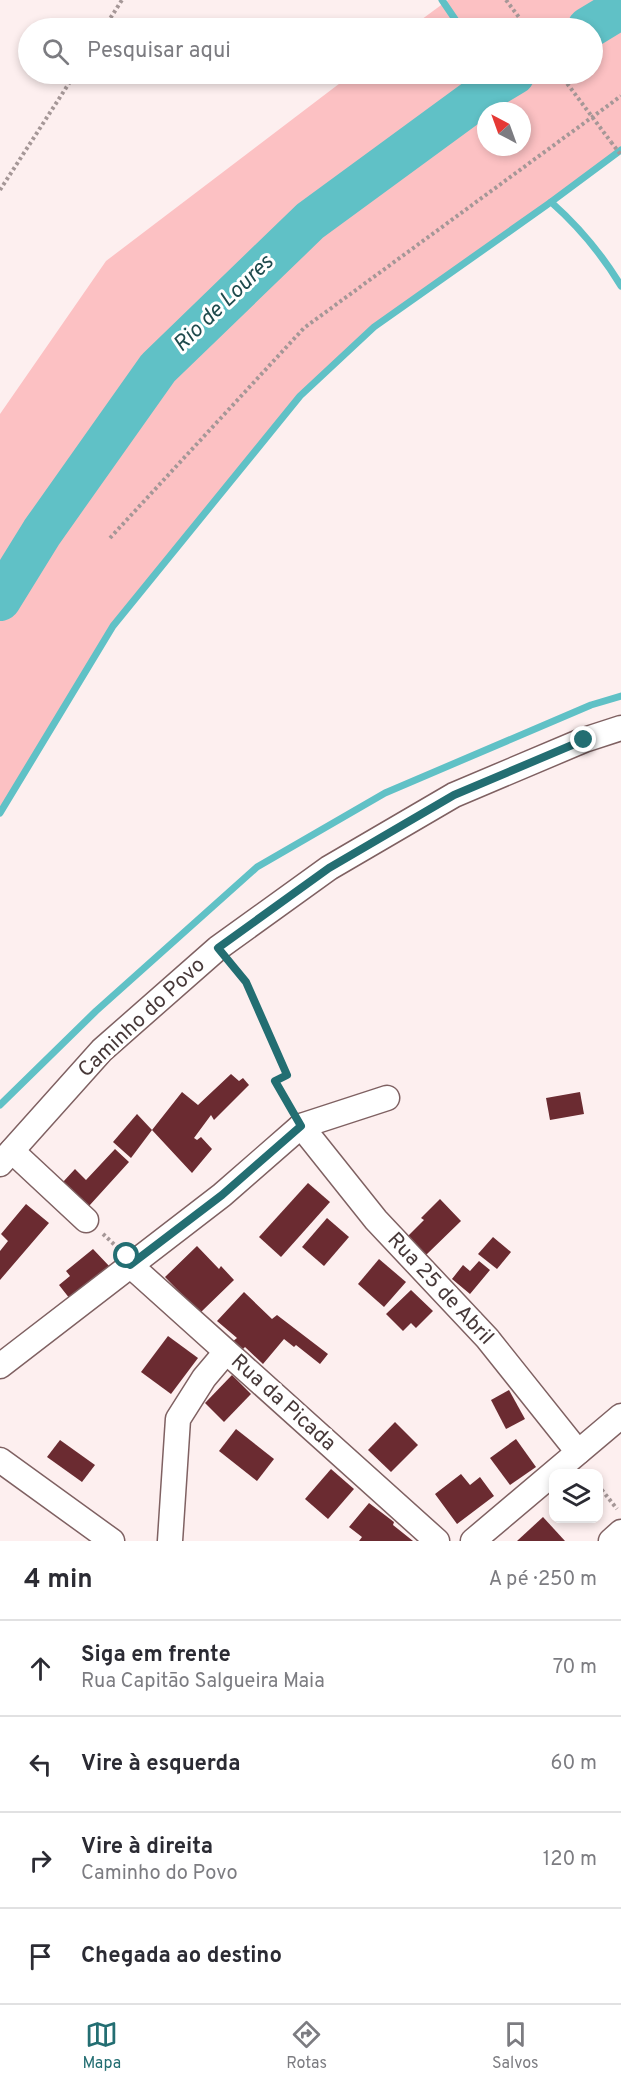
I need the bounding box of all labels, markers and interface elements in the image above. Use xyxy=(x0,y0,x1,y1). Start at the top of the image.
search box xyxy=(18,18,603,84)
icon: search xyxy=(39,35,72,68)
text: Pesquisar aqui xyxy=(87,38,231,65)
north arrow xyxy=(477,102,531,156)
water label: Rio de Loures xyxy=(168,249,280,358)
route end xyxy=(570,726,596,752)
street label: Caminho do Povo xyxy=(73,952,211,1084)
street label: Rua 25 de Abril xyxy=(381,1227,499,1351)
route start xyxy=(113,1242,139,1268)
street label: Rua da Picada xyxy=(225,1349,341,1457)
map controls xyxy=(549,1469,603,1523)
button: layers xyxy=(549,1469,603,1523)
text: 4 min xyxy=(24,1564,93,1597)
text: A pé · 250 m xyxy=(489,1567,597,1593)
text: Siga em frente xyxy=(81,1642,231,1669)
icon: ahead xyxy=(24,1652,57,1685)
text: 70 m xyxy=(553,1655,597,1681)
text: Rua Capitāo Salgueira Maia xyxy=(81,1669,325,1695)
icon: left xyxy=(24,1748,57,1781)
text: Vire à esquerda xyxy=(81,1751,240,1778)
text: 60 m xyxy=(551,1751,597,1777)
text: Vire à direita xyxy=(81,1834,213,1861)
icon: right xyxy=(24,1844,57,1877)
text: 120 m xyxy=(543,1847,597,1873)
text: Caminho do Povo xyxy=(81,1861,238,1887)
icon: arrive xyxy=(24,1940,57,1973)
text: Chegada ao destino xyxy=(81,1943,282,1970)
tab: Mapa xyxy=(82,2018,121,2074)
tab: Rotas xyxy=(286,2018,327,2074)
tab: Salvos xyxy=(492,2018,539,2074)

